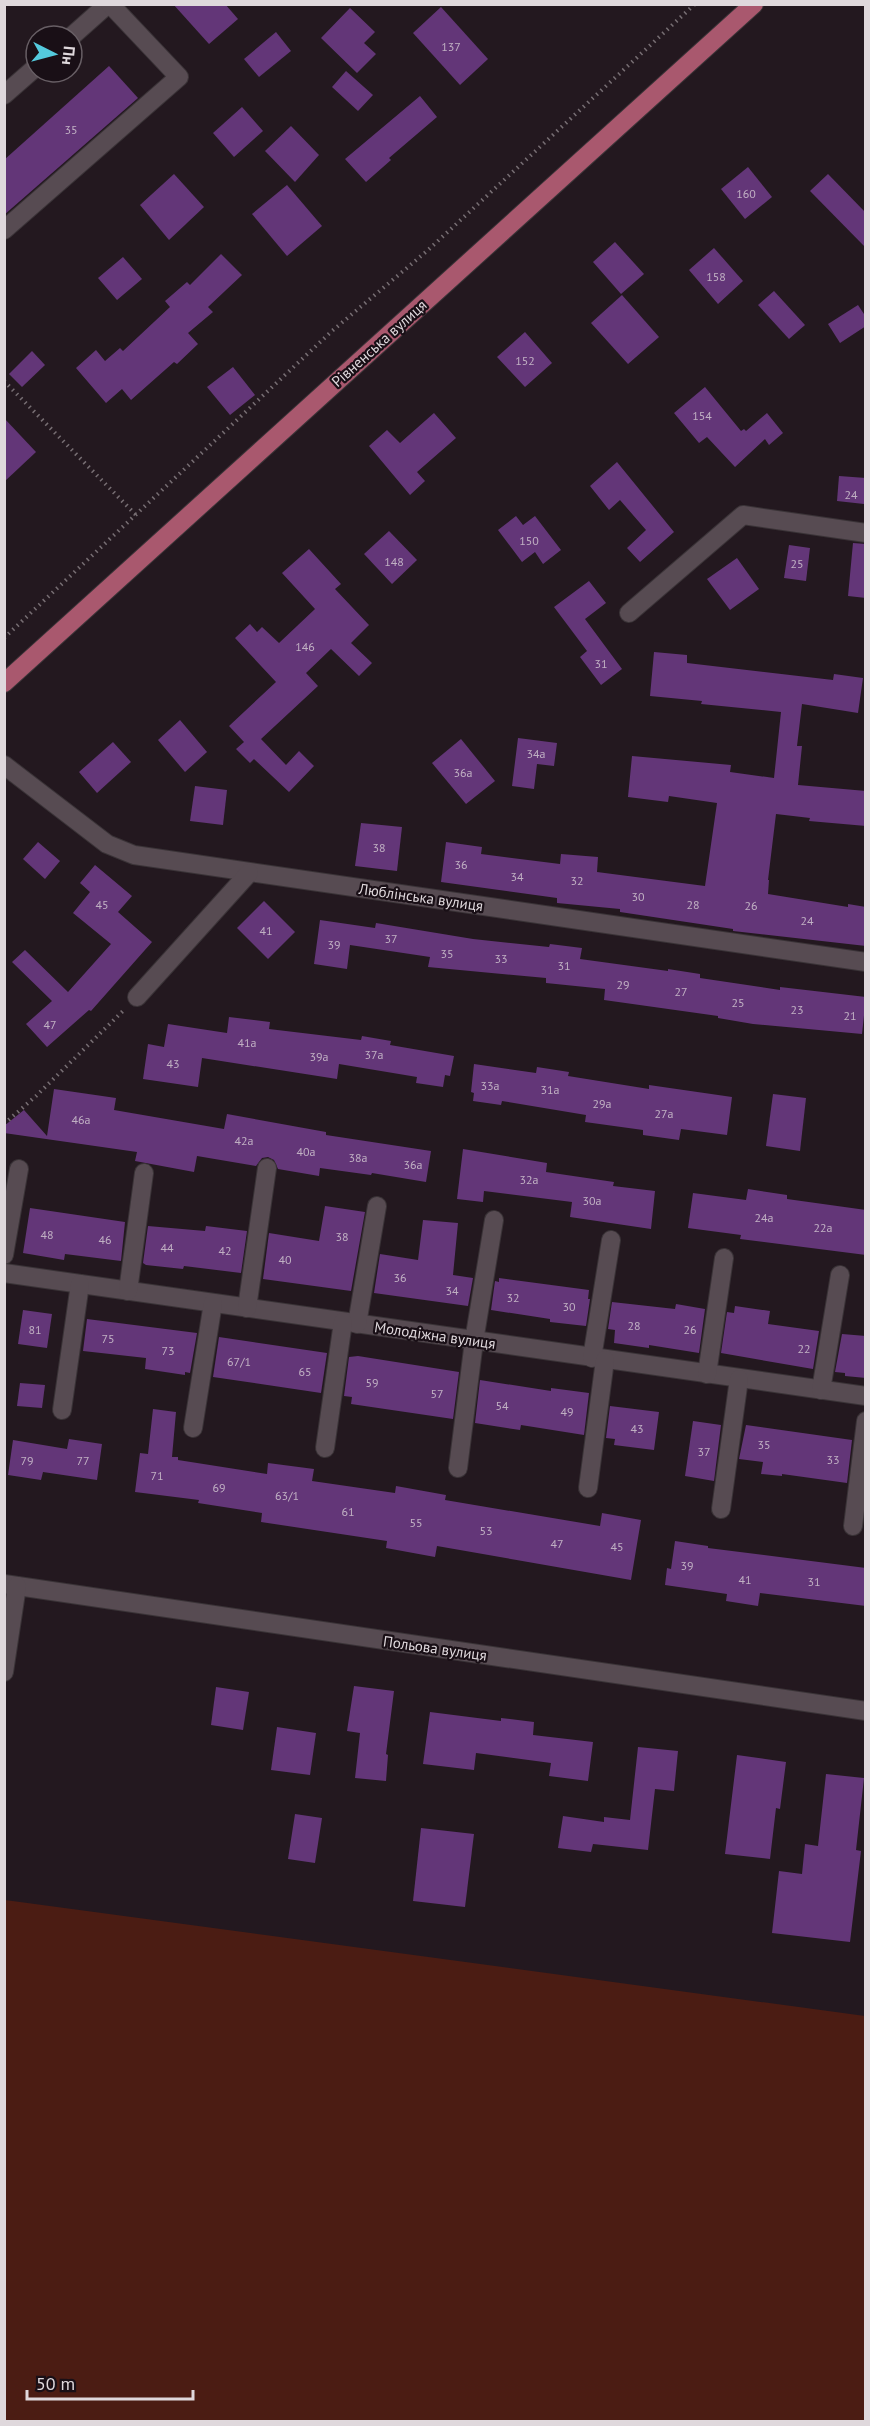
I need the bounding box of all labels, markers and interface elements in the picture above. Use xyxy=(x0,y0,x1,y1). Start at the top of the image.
north arrow xyxy=(24,24,84,84)
house number: 137 xyxy=(441,39,461,54)
text: Пн xyxy=(58,45,80,66)
house number: 35 xyxy=(64,122,78,137)
house number: 160 xyxy=(736,186,756,201)
house number: 158 xyxy=(706,269,726,284)
street label: Рівненська вулиця xyxy=(328,295,430,391)
house number: 152 xyxy=(515,353,535,368)
house number: 154 xyxy=(692,408,712,423)
house number: 24 xyxy=(844,487,858,502)
house number: 150 xyxy=(519,533,539,548)
house number: 148 xyxy=(384,554,404,569)
house number: 25 xyxy=(790,556,804,571)
house number: 146 xyxy=(295,639,315,654)
house number: 31 xyxy=(594,656,608,671)
house number: 34а xyxy=(526,746,546,761)
house number: 36а xyxy=(453,765,473,780)
house number: 38 xyxy=(372,840,386,855)
house number: 36 xyxy=(454,857,468,872)
house number: 34 xyxy=(510,869,524,884)
house number: 32 xyxy=(570,873,584,888)
street label: Люблінська вулиця xyxy=(357,879,484,915)
house number: 30 xyxy=(631,889,645,904)
house number: 45 xyxy=(95,897,109,912)
house number: 28 xyxy=(686,897,700,912)
house number: 26 xyxy=(744,898,758,913)
house number: 24 xyxy=(800,913,814,928)
house number: 41 xyxy=(259,923,273,938)
house number: 37 xyxy=(384,931,398,946)
house number: 39 xyxy=(327,937,341,952)
house number: 35 xyxy=(440,946,454,961)
house number: 33 xyxy=(494,951,508,966)
house number: 31 xyxy=(557,958,571,973)
house number: 29 xyxy=(616,977,630,992)
house number: 27 xyxy=(674,984,688,999)
house number: 25 xyxy=(731,995,745,1010)
house number: 23 xyxy=(790,1002,804,1017)
house number: 21 xyxy=(843,1008,857,1023)
house number: 47 xyxy=(43,1017,57,1032)
house number: 41а xyxy=(237,1035,257,1050)
house number: 37а xyxy=(364,1047,384,1062)
house number: 39а xyxy=(309,1049,329,1064)
house number: 43 xyxy=(166,1056,180,1071)
house number: 33а xyxy=(480,1078,500,1093)
house number: 31а xyxy=(540,1082,560,1097)
house number: 29а xyxy=(592,1096,612,1111)
house number: 27а xyxy=(654,1106,674,1121)
house number: 46а xyxy=(71,1112,91,1127)
house number: 42а xyxy=(234,1133,254,1148)
house number: 40а xyxy=(296,1144,316,1159)
house number: 38а xyxy=(348,1150,368,1165)
house number: 36а xyxy=(403,1157,423,1172)
house number: 32а xyxy=(519,1172,539,1187)
house number: 30а xyxy=(582,1193,602,1208)
house number: 24а xyxy=(754,1210,774,1225)
house number: 22а xyxy=(813,1220,833,1235)
house number: 48 xyxy=(40,1227,54,1242)
house number: 38 xyxy=(335,1229,349,1244)
house number: 46 xyxy=(98,1232,112,1247)
house number: 44 xyxy=(160,1240,174,1255)
house number: 42 xyxy=(218,1243,232,1258)
house number: 40 xyxy=(278,1252,292,1267)
house number: 36 xyxy=(393,1270,407,1285)
house number: 34 xyxy=(445,1283,459,1298)
house number: 32 xyxy=(506,1290,520,1305)
house number: 30 xyxy=(562,1299,576,1314)
street label: Молодіжна вулиця xyxy=(373,1317,497,1353)
house number: 28 xyxy=(627,1318,641,1333)
house number: 81 xyxy=(28,1322,42,1337)
house number: 26 xyxy=(683,1322,697,1337)
house number: 75 xyxy=(101,1331,115,1346)
house number: 22 xyxy=(797,1341,811,1356)
house number: 73 xyxy=(161,1343,175,1358)
house number: 67/1 xyxy=(227,1354,251,1369)
house number: 65 xyxy=(298,1364,312,1379)
house number: 59 xyxy=(365,1375,379,1390)
house number: 57 xyxy=(430,1386,444,1401)
house number: 54 xyxy=(495,1398,509,1413)
house number: 49 xyxy=(560,1404,574,1419)
house number: 43 xyxy=(630,1421,644,1436)
house number: 35 xyxy=(757,1437,771,1452)
house number: 37 xyxy=(697,1444,711,1459)
house number: 33 xyxy=(826,1452,840,1467)
house number: 79 xyxy=(20,1453,34,1468)
house number: 77 xyxy=(76,1453,90,1468)
house number: 71 xyxy=(150,1468,164,1483)
house number: 69 xyxy=(212,1480,226,1495)
house number: 63/1 xyxy=(275,1488,299,1503)
house number: 61 xyxy=(341,1504,355,1519)
house number: 55 xyxy=(409,1515,423,1530)
house number: 53 xyxy=(479,1523,493,1538)
house number: 47 xyxy=(550,1536,564,1551)
house number: 45 xyxy=(610,1539,624,1554)
house number: 39 xyxy=(680,1558,694,1573)
house number: 41 xyxy=(738,1572,752,1587)
house number: 31 xyxy=(807,1574,821,1589)
street label: Польова вулиця xyxy=(382,1631,488,1665)
scale bar xyxy=(27,2363,194,2401)
text: 50 m xyxy=(36,2372,75,2395)

